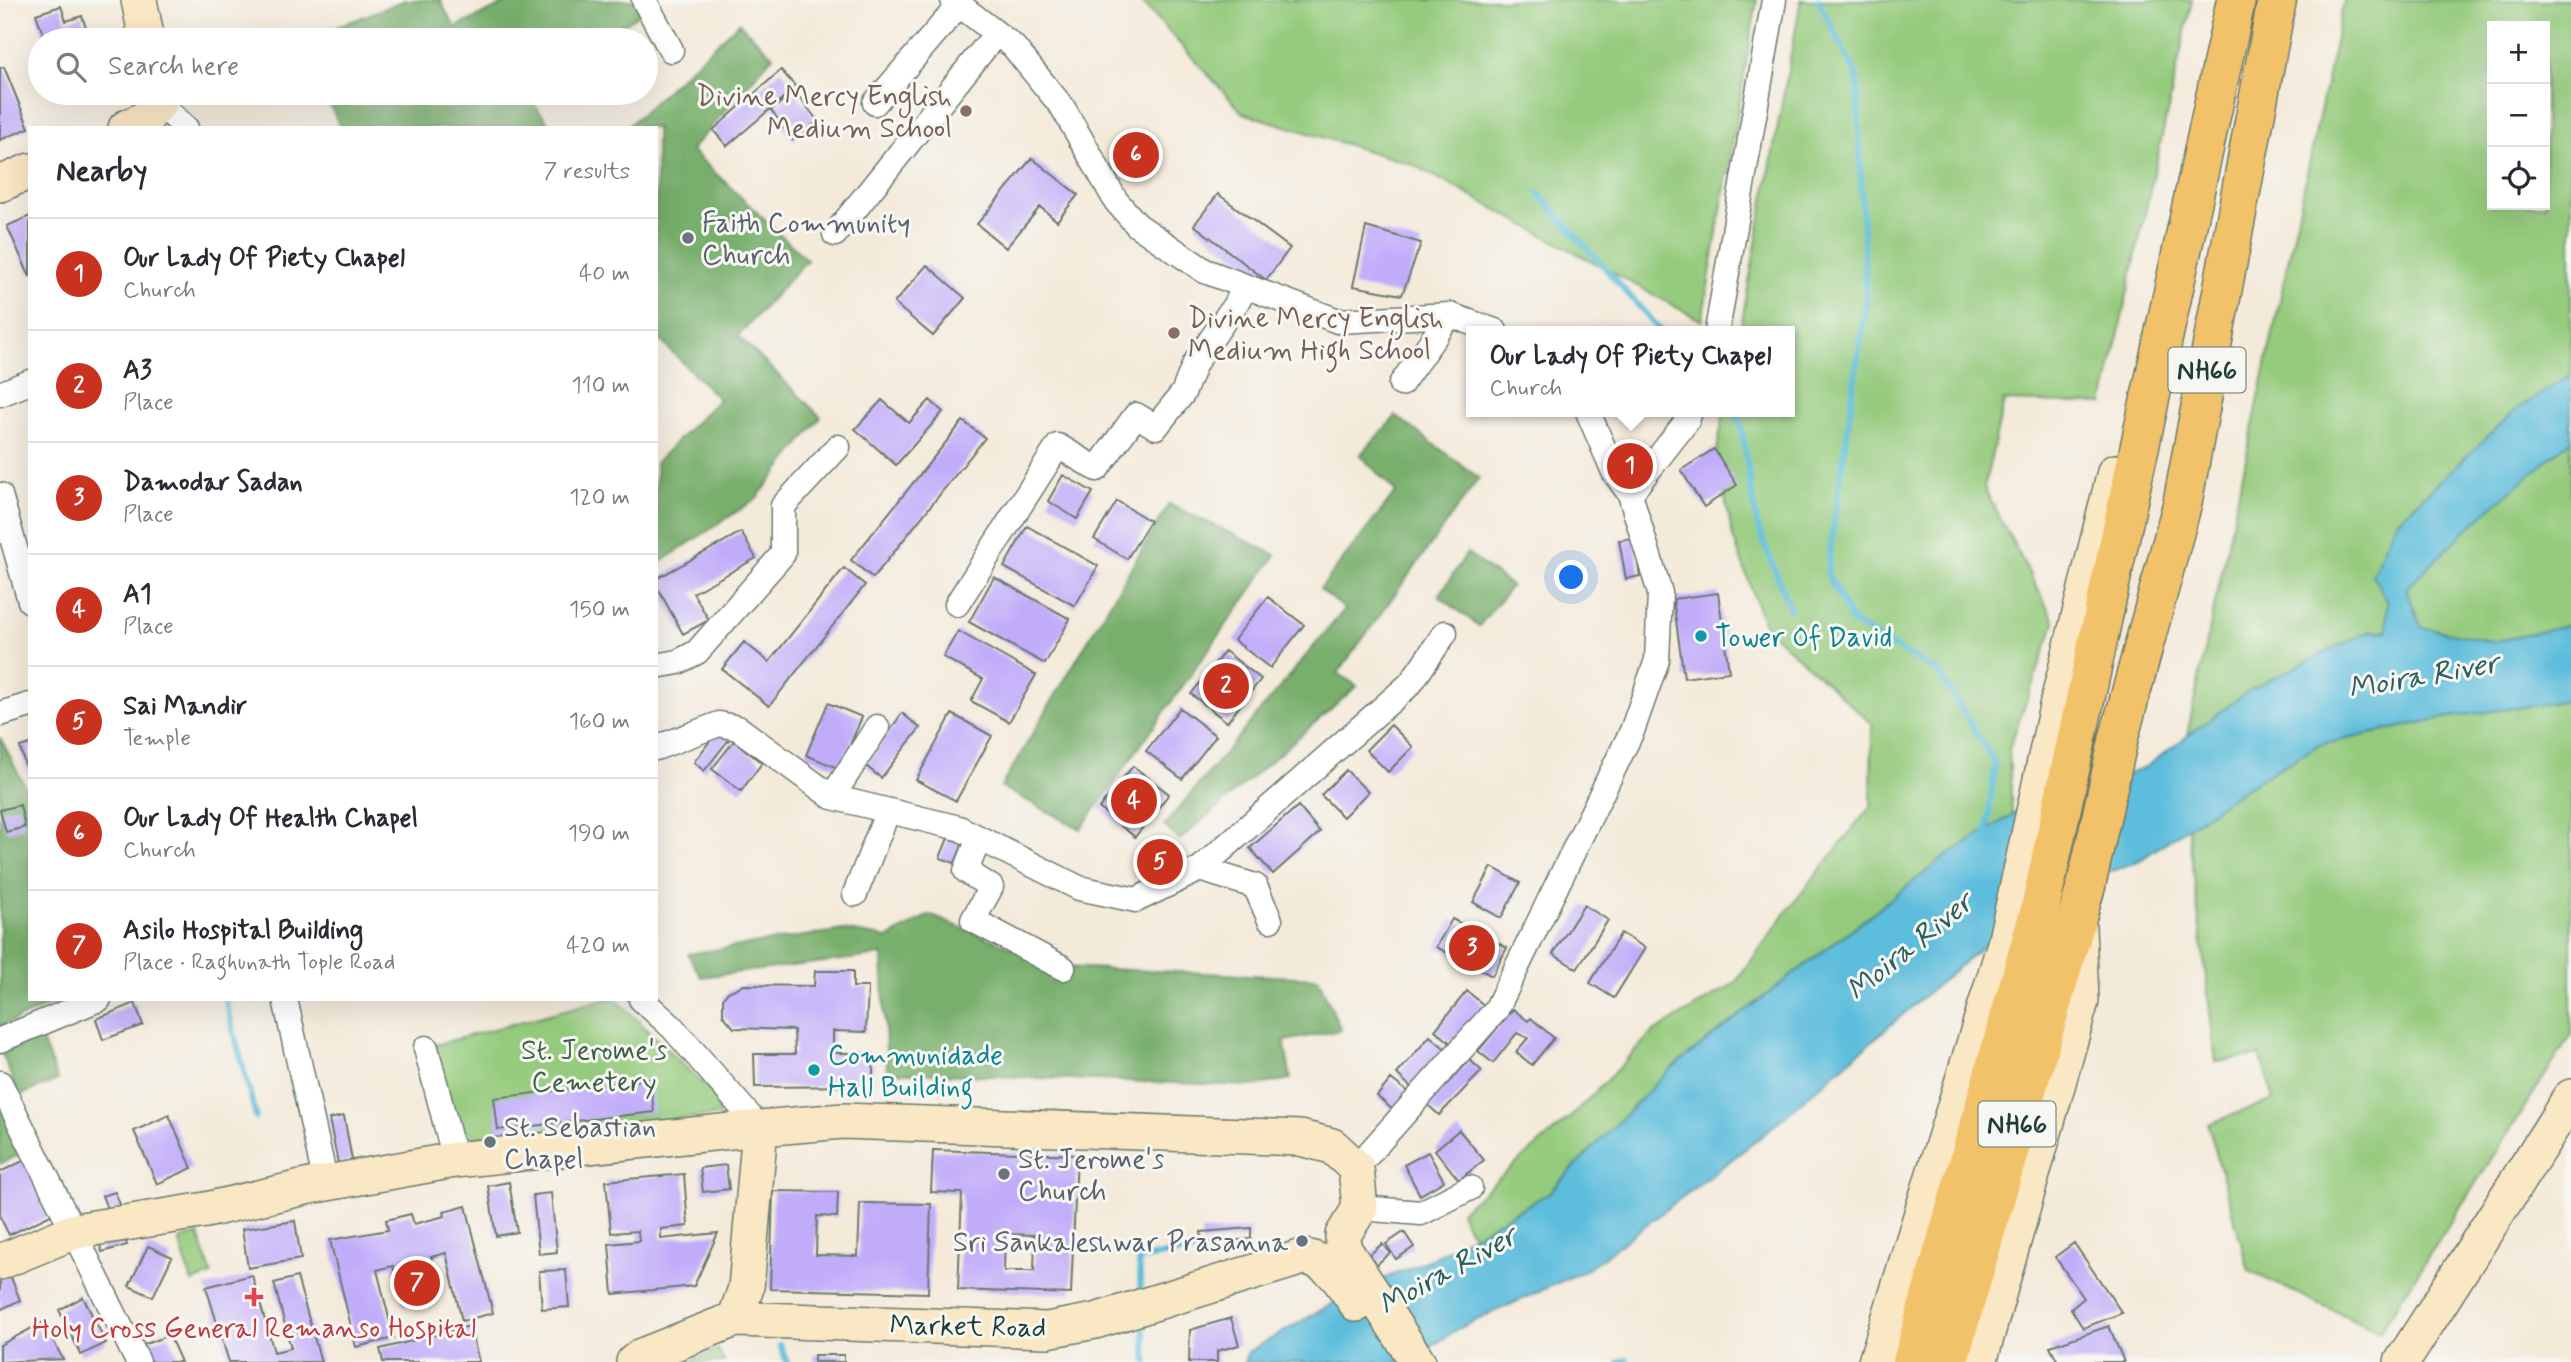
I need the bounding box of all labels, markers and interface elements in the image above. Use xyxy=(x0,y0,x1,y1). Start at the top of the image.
map controls xyxy=(2487,21,2550,210)
button: + xyxy=(2487,21,2550,84)
search box xyxy=(28,28,658,105)
icon: search xyxy=(52,48,90,86)
text: Search here xyxy=(108,50,239,84)
place label: Divine Mercy English Medium School xyxy=(696,79,952,148)
button: − xyxy=(2487,84,2550,147)
marker: Divine Mercy English Medium School xyxy=(958,103,974,119)
pin: 6 xyxy=(1113,129,1159,181)
button: locate xyxy=(2487,147,2550,210)
text: Nearby xyxy=(56,152,147,191)
text: 7 results xyxy=(543,157,630,187)
place label: Faith Community Church xyxy=(702,206,910,275)
marker: Faith Community Church xyxy=(680,230,696,246)
text: Our Lady Of Piety Chapel xyxy=(123,242,405,276)
text: 1 xyxy=(74,259,84,289)
text: 40 m xyxy=(579,259,630,289)
text: Church xyxy=(123,276,196,306)
place label: Divine Mercy English Medium High School xyxy=(1188,301,1444,373)
marker: Divine Mercy English Medium High School xyxy=(1166,325,1182,341)
popup xyxy=(1466,326,1795,417)
text: Our Lady Of Piety Chapel xyxy=(1490,340,1771,374)
road number: NH66 xyxy=(2168,348,2246,392)
text: A3 xyxy=(123,354,152,388)
text: 2 xyxy=(73,371,85,401)
text: 110 m xyxy=(571,371,630,401)
text: Church xyxy=(1490,374,1562,404)
text: Place xyxy=(123,388,174,418)
pin: 1 xyxy=(1607,440,1653,492)
text: Damodar Sadan xyxy=(123,466,303,500)
text: 3 xyxy=(74,483,84,513)
text: 120 m xyxy=(569,483,630,513)
text: Place xyxy=(123,500,174,530)
your location xyxy=(1554,560,1588,594)
text: A1 xyxy=(123,578,152,612)
text: 4 xyxy=(72,595,86,625)
text: 150 m xyxy=(569,595,630,625)
text: Place xyxy=(123,612,174,642)
place label: Tower Of David xyxy=(1715,620,1892,657)
marker: Tower Of David xyxy=(1693,628,1709,644)
water label: Moira River xyxy=(2345,643,2505,709)
pin: 2 xyxy=(1203,660,1249,712)
text: Sai Mandir xyxy=(123,690,247,724)
text: 5 xyxy=(72,707,86,737)
text: 160 m xyxy=(569,707,630,737)
text: Temple xyxy=(123,724,191,754)
pin: 4 xyxy=(1111,775,1157,827)
text: Our Lady Of Health Chapel xyxy=(123,802,418,836)
text: 6 xyxy=(73,819,85,849)
text: 190 m xyxy=(568,819,630,849)
text: Church xyxy=(123,836,196,866)
pin: 5 xyxy=(1137,836,1183,888)
water label: Moira River xyxy=(1839,882,1984,1010)
text: Asilo Hospital Building xyxy=(123,914,363,948)
pin: 3 xyxy=(1449,922,1495,974)
text: 7 xyxy=(72,931,86,961)
text: 420 m xyxy=(566,931,630,961)
text: Place · Raghunath Tople Road xyxy=(123,948,395,978)
park label: St. Jerome's Cemetery xyxy=(521,1033,667,1102)
place label: Communidade Hall Building xyxy=(828,1038,1003,1110)
marker: Communidade Hall Building xyxy=(806,1062,822,1078)
road number: NH66 xyxy=(1979,1102,2056,1147)
place label: St. Sebastian Chapel xyxy=(504,1110,656,1179)
marker: St. Sebastian Chapel xyxy=(482,1134,498,1150)
place label: St. Jerome's Church xyxy=(1018,1142,1164,1211)
marker: St. Jerome's Church xyxy=(996,1166,1012,1182)
water label: Moira River xyxy=(1372,1216,1527,1325)
place label: Sri Sankaleshwar Prasanna xyxy=(953,1225,1288,1262)
marker: Sri Sankaleshwar Prasanna xyxy=(1294,1233,1310,1249)
pin: 7 xyxy=(394,1257,440,1309)
marker: Holy Cross General Remanso Hospital xyxy=(244,1287,264,1307)
street label: Market Road xyxy=(889,1308,1047,1347)
place label: Holy Cross General Remanso Hospital xyxy=(32,1311,476,1348)

